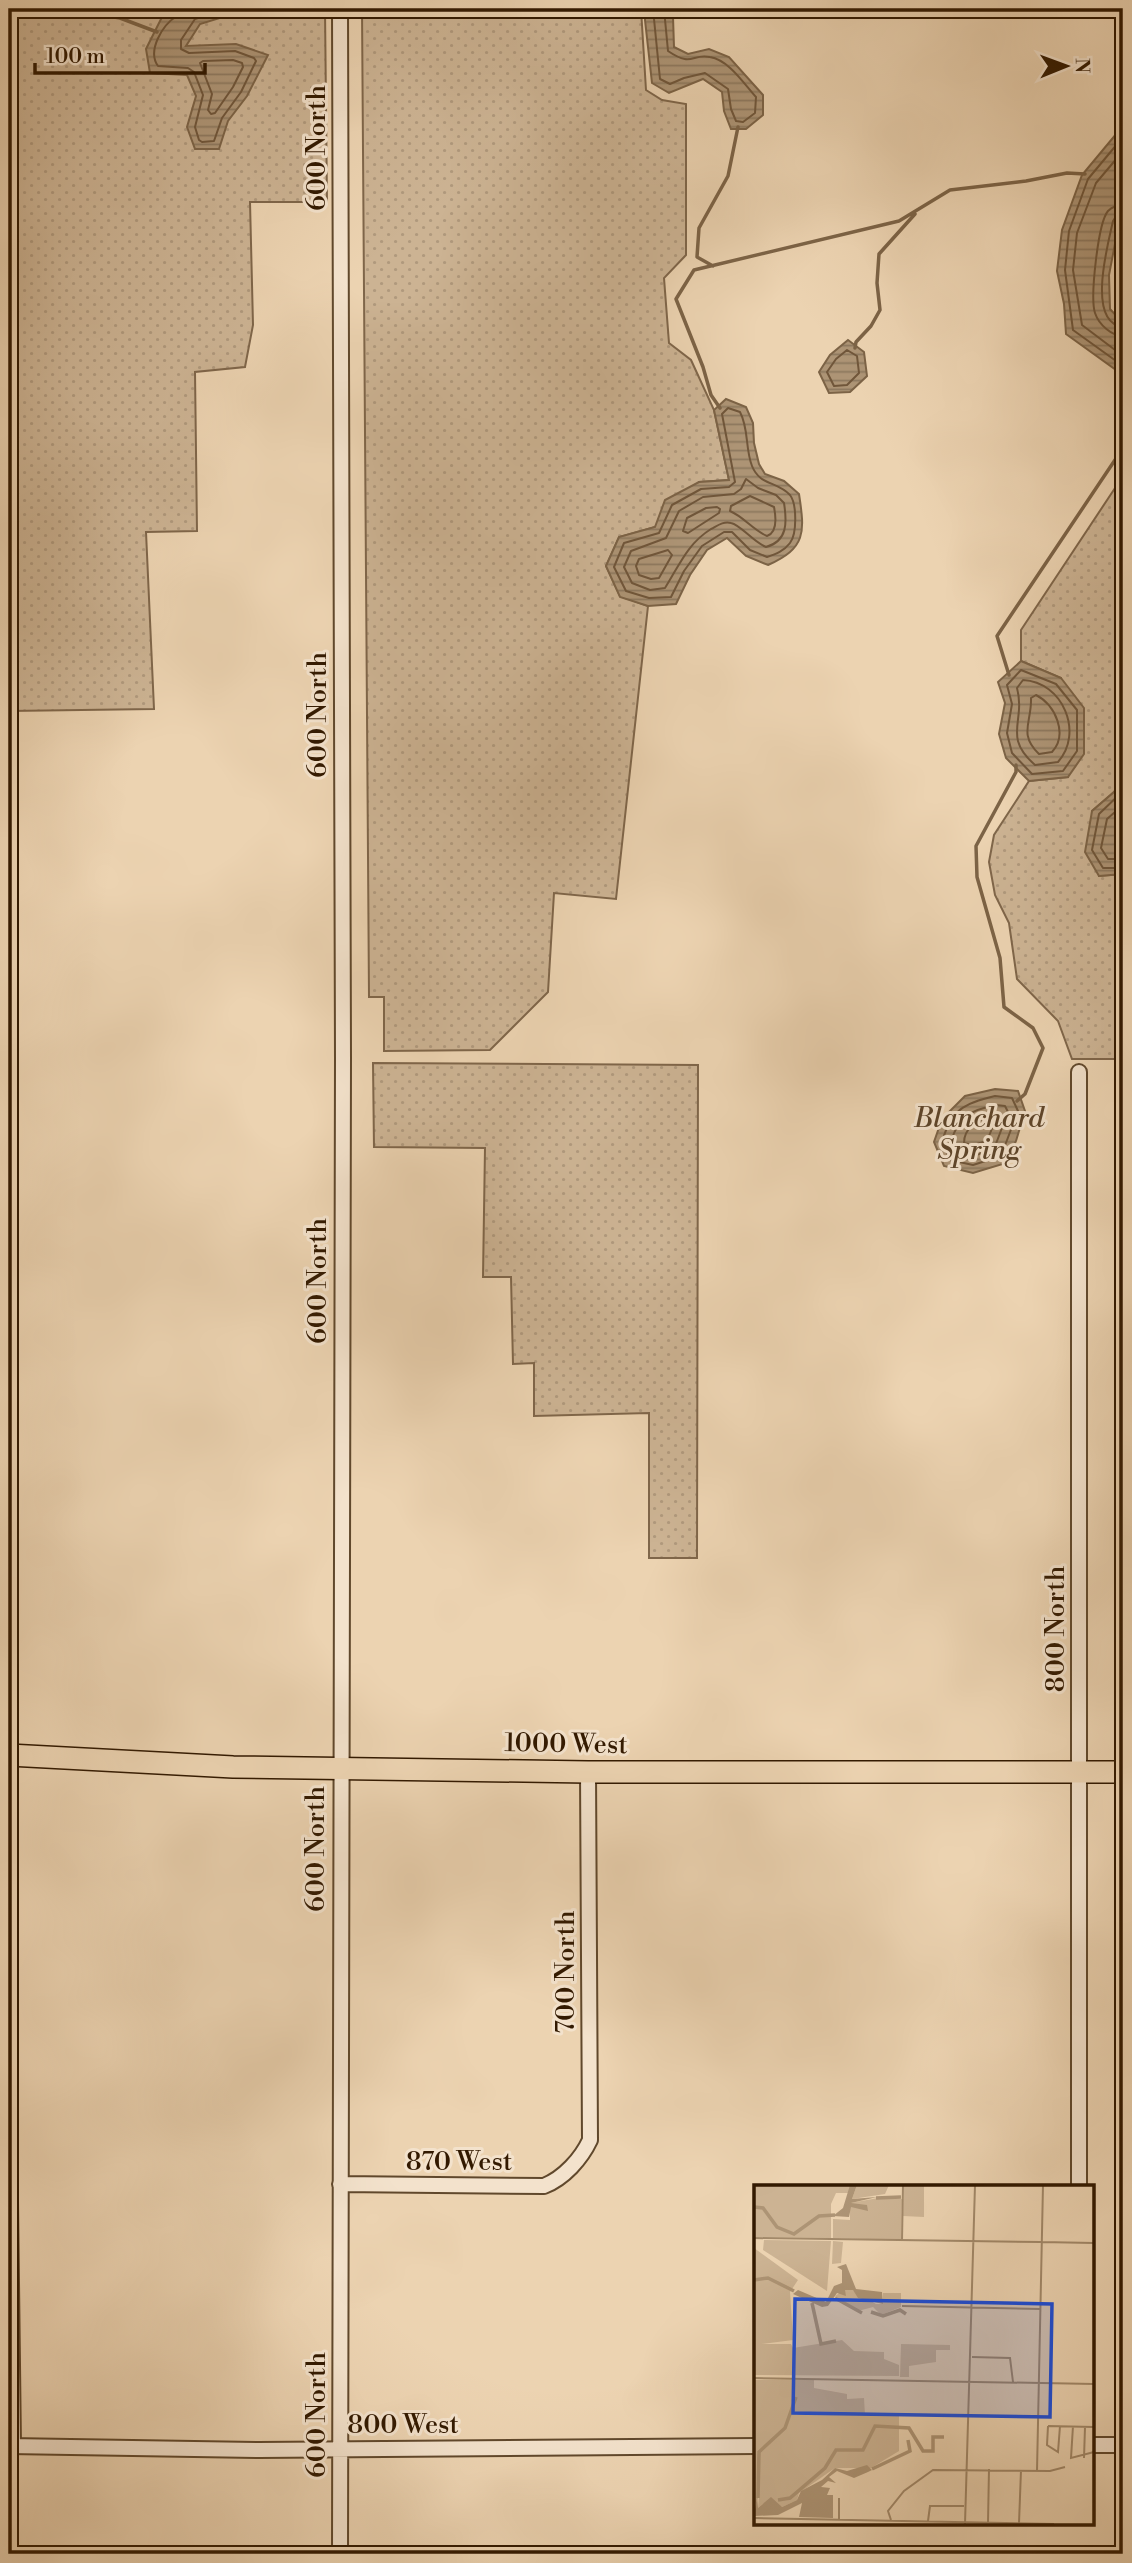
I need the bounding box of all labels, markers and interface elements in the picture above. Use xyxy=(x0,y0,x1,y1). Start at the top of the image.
scale bar xyxy=(35,32,205,76)
north arrow xyxy=(1030,32,1100,102)
text: 100 m xyxy=(46,44,105,70)
text: N xyxy=(1070,58,1094,73)
street label: 600 North xyxy=(301,85,333,211)
street label: 600 North xyxy=(302,652,334,778)
water label: Blanchard Spring xyxy=(913,1101,1045,1168)
street label: 600 North xyxy=(302,1218,334,1344)
street label: 800 North xyxy=(1040,1566,1072,1692)
street label: 1000 West xyxy=(504,1727,628,1761)
street label: 600 North xyxy=(300,1786,332,1912)
street label: 700 North xyxy=(550,1911,582,2033)
street label: 870 West xyxy=(406,2146,512,2178)
inset map xyxy=(754,2185,1094,2524)
street label: 600 North xyxy=(301,2352,333,2478)
street label: 800 West xyxy=(347,2409,459,2441)

